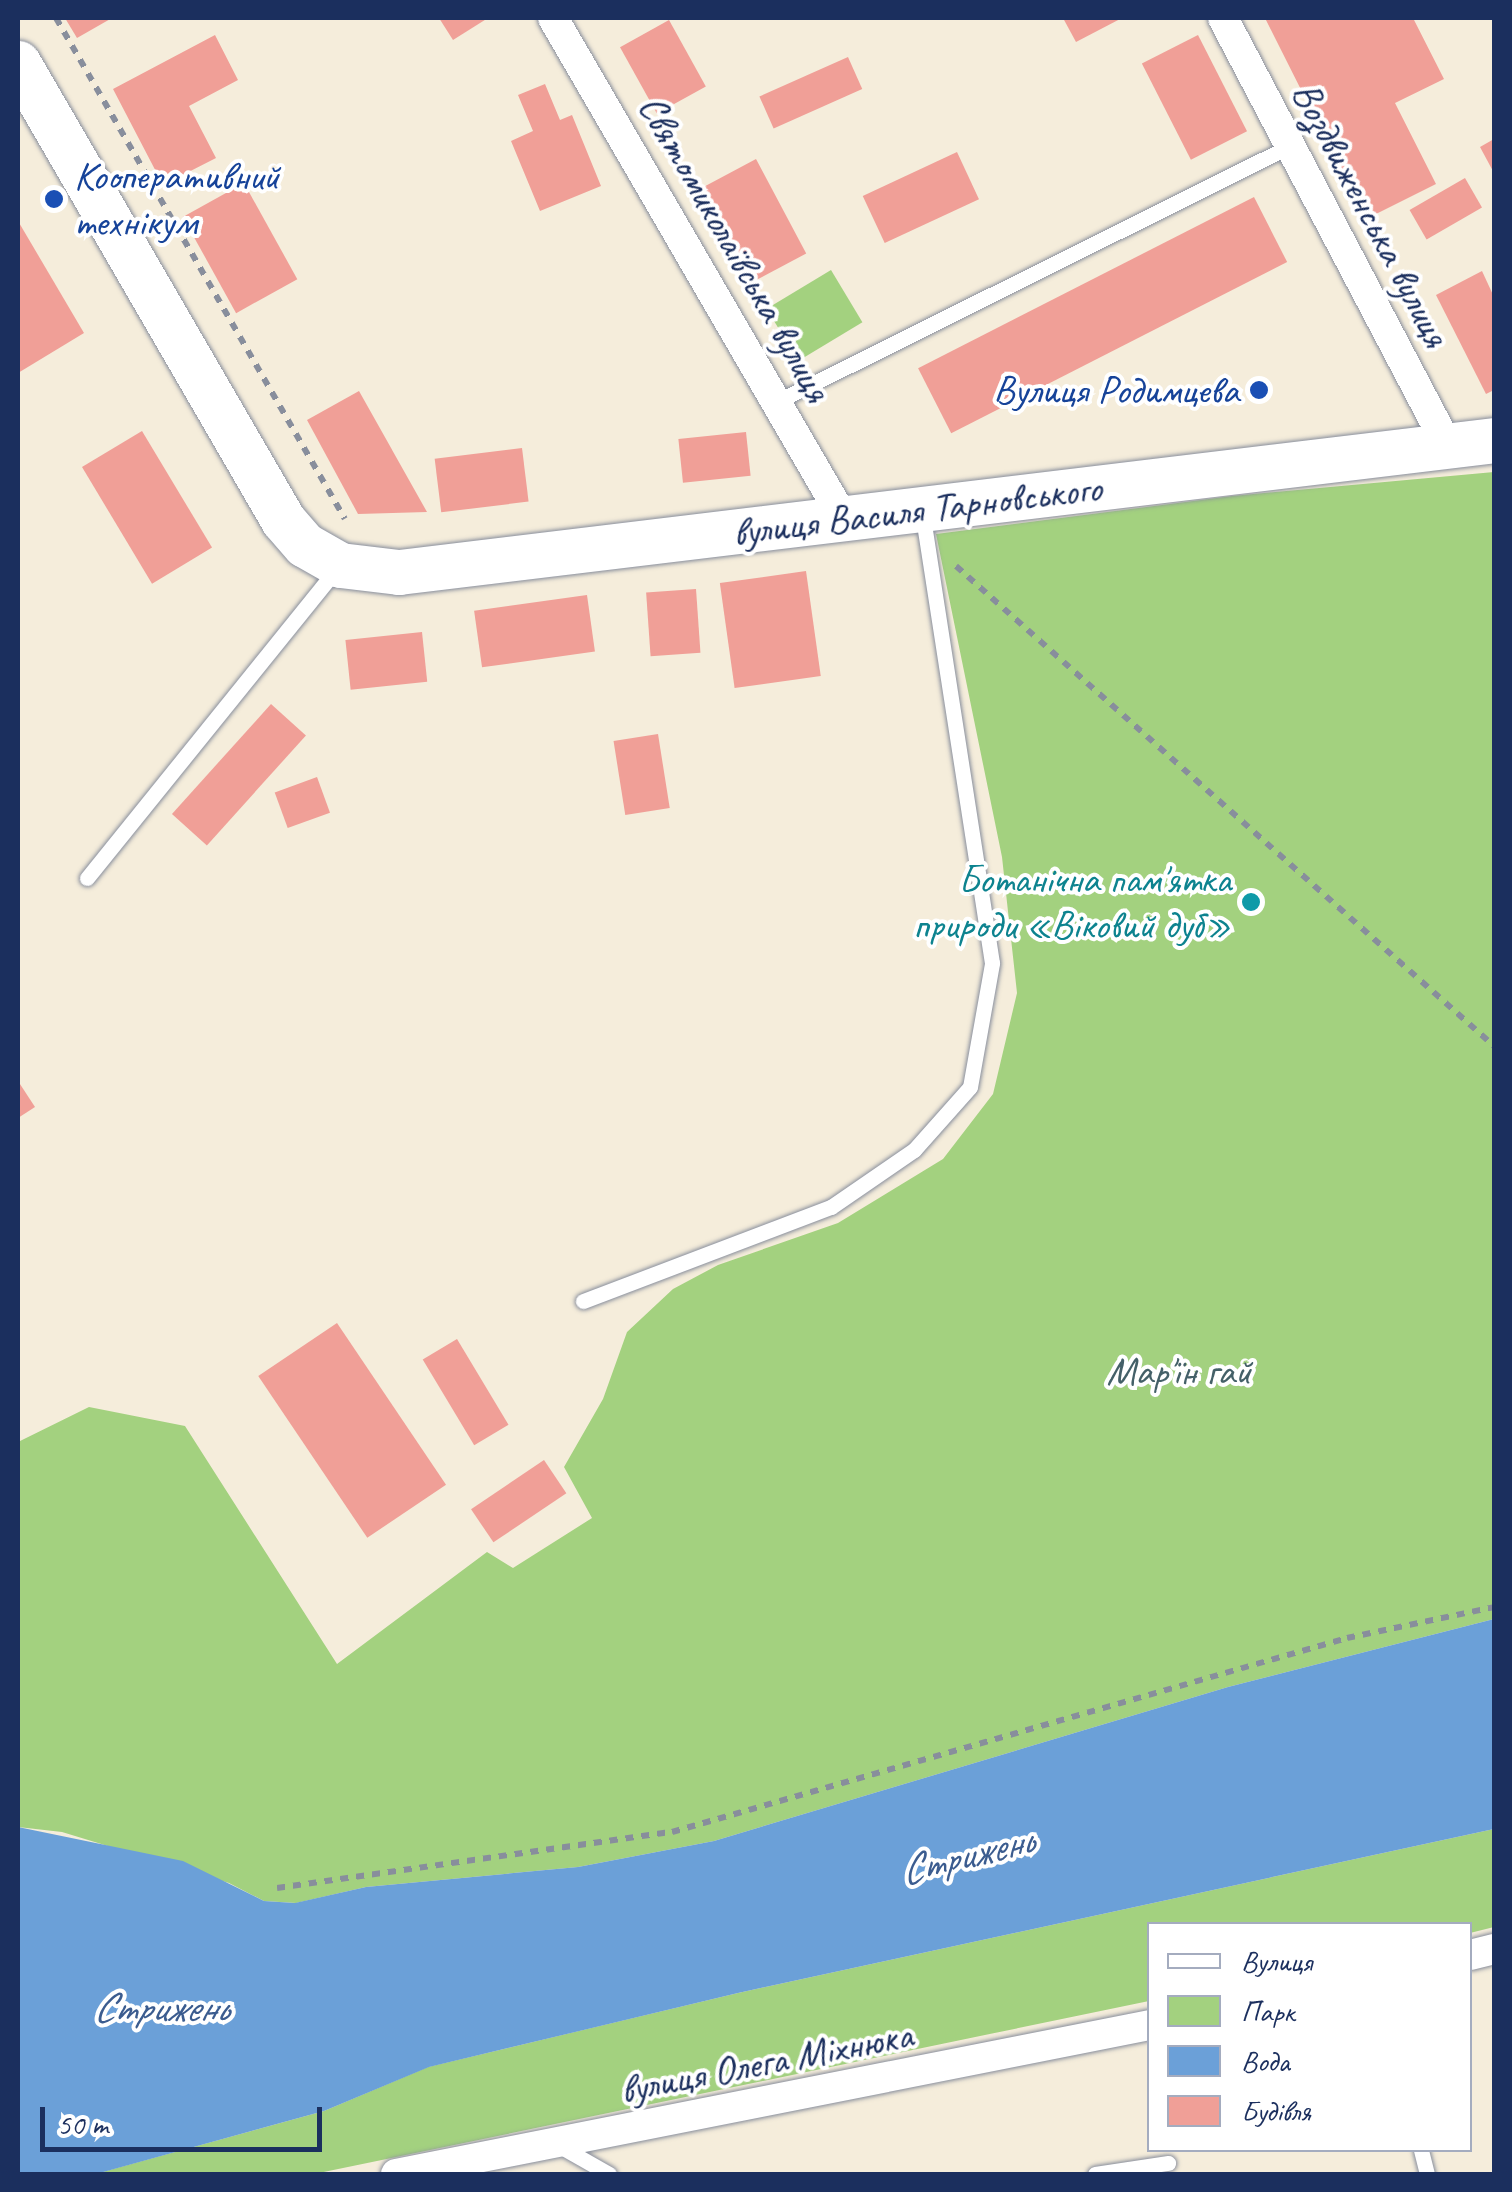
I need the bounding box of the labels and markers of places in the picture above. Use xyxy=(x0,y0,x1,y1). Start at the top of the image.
place label: Кооперативний технікум xyxy=(74,152,279,246)
marker: Кооперативний технікум xyxy=(43,188,65,210)
place label: Вулиця Родимцева xyxy=(990,366,1239,414)
marker: Вулиця Родимцева xyxy=(1248,379,1270,401)
place label: Ботанічна пам'ятка природи «Віковий дуб» xyxy=(913,855,1231,949)
marker: Ботанічна пам'ятка природи «Віковий дуб» xyxy=(1240,891,1262,913)

